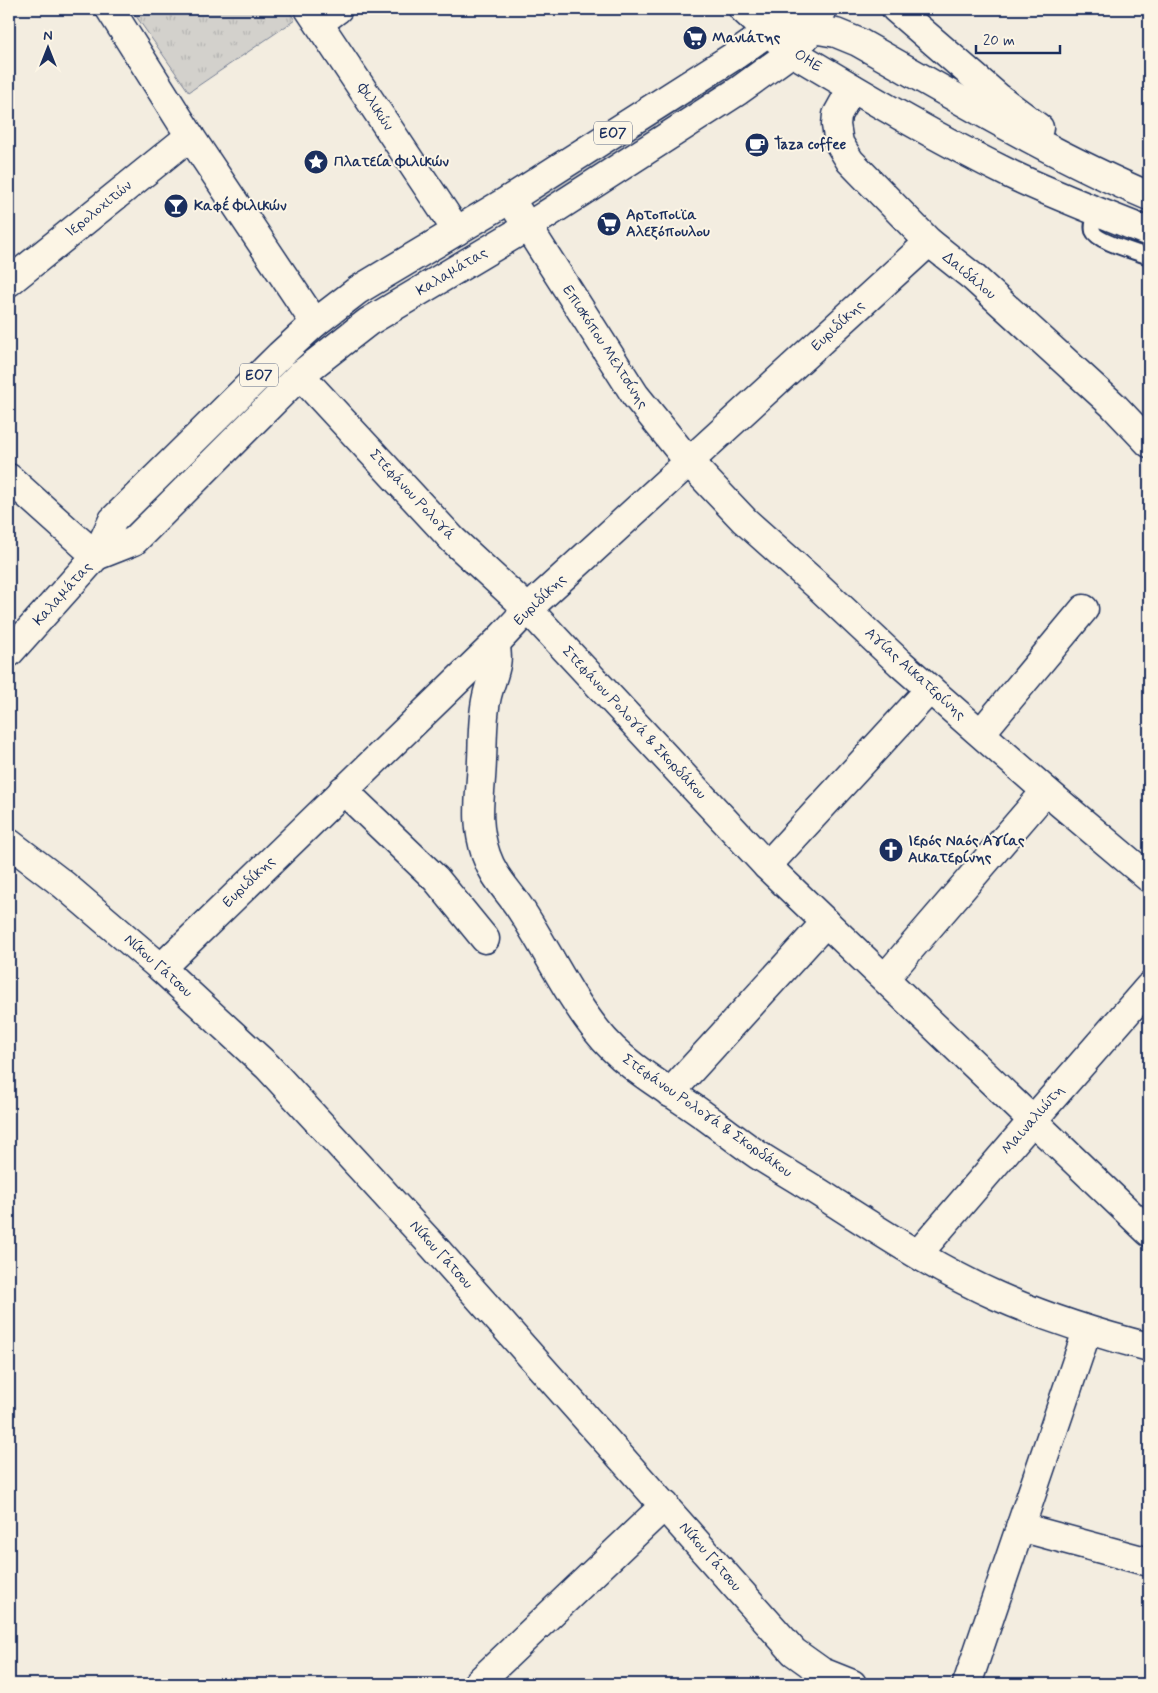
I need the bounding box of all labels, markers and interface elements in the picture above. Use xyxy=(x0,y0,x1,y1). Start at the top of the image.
north arrow xyxy=(22,22,72,72)
scale bar xyxy=(976,22,1059,54)
supermarket icon: Μανιάτης xyxy=(682,25,708,51)
text: N xyxy=(43,27,53,45)
place label: Μανιάτης xyxy=(712,28,781,48)
text: 20 m xyxy=(983,31,1015,51)
street label: ΟΗΕ xyxy=(790,45,826,77)
street label: Φιλικών xyxy=(352,78,398,135)
road number: ΕΟ7 xyxy=(594,122,632,144)
cafe icon: Taza coffee xyxy=(744,132,770,158)
place label: Taza coffee xyxy=(774,135,847,155)
place icon: Πλατεία Φιλικών xyxy=(303,149,329,175)
place label: Πλατεία Φιλικών xyxy=(334,152,449,172)
street label: Ιερολοχιτών xyxy=(62,176,137,242)
bar icon: Καφέ Φιλικών xyxy=(163,193,189,219)
place label: Καφέ Φιλικών xyxy=(194,195,287,216)
place label: Αρτοποιϊα Αλεξόπουλου xyxy=(626,205,710,242)
supermarket icon: Αρτοποιϊα Αλεξόπουλου xyxy=(596,211,622,237)
street label: Καλαμάτας xyxy=(413,243,492,301)
street label: Δαιδάλου xyxy=(938,248,1000,305)
street label: Επισκόπου Μελτσίνης xyxy=(557,281,653,413)
street label: Ευριδίκης xyxy=(807,296,869,356)
road number: ΕΟ7 xyxy=(240,364,278,386)
street label: Στεφάνου Ρολογά xyxy=(365,445,460,545)
street label: Καλαμάτας xyxy=(29,557,97,630)
street label: Ευριδίκης xyxy=(509,569,571,630)
street label: Αγίας Αικατερίνης xyxy=(860,623,970,725)
street label: Στεφάνου Ρολογά & Σκορδάκου xyxy=(557,642,711,804)
place label: Ιερός Ναός Αγίας Αικατερίνης xyxy=(908,831,1025,868)
church icon: Ιερός Ναός Αγίας Αικατερίνης xyxy=(878,837,904,863)
street label: Ευριδίκης xyxy=(218,851,280,912)
street label: Νίκου Γάτσου xyxy=(119,930,197,1002)
street label: Στεφάνου Ρολογά & Σκορδάκου xyxy=(618,1050,796,1183)
street label: Μαιναλιώτη xyxy=(997,1081,1069,1159)
street label: Νίκου Γάτσου xyxy=(405,1216,477,1294)
street label: Νίκου Γάτσου xyxy=(674,1518,746,1596)

